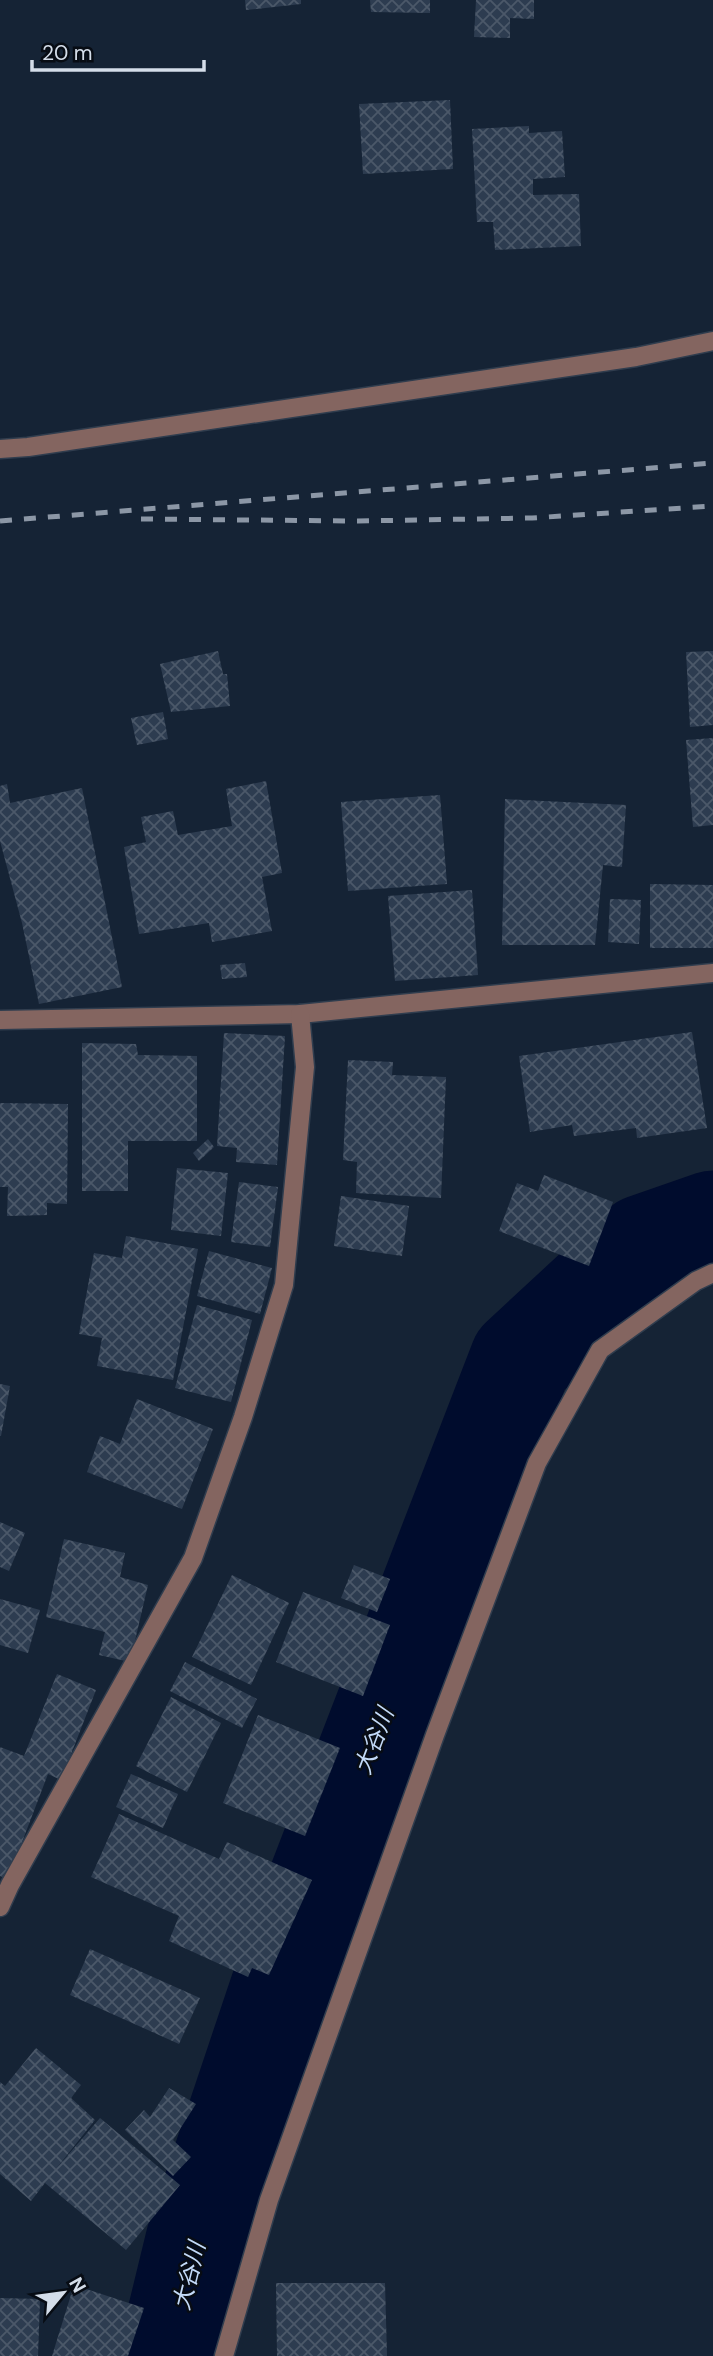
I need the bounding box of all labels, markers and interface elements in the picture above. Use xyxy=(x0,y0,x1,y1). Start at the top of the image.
scale bar xyxy=(32,28,203,72)
text: 20 m xyxy=(42,39,93,67)
water label: 大谷川 xyxy=(348,1701,401,1779)
water label: 大谷川 xyxy=(166,2236,213,2313)
north arrow xyxy=(28,2258,98,2328)
text: N xyxy=(63,2273,92,2297)

